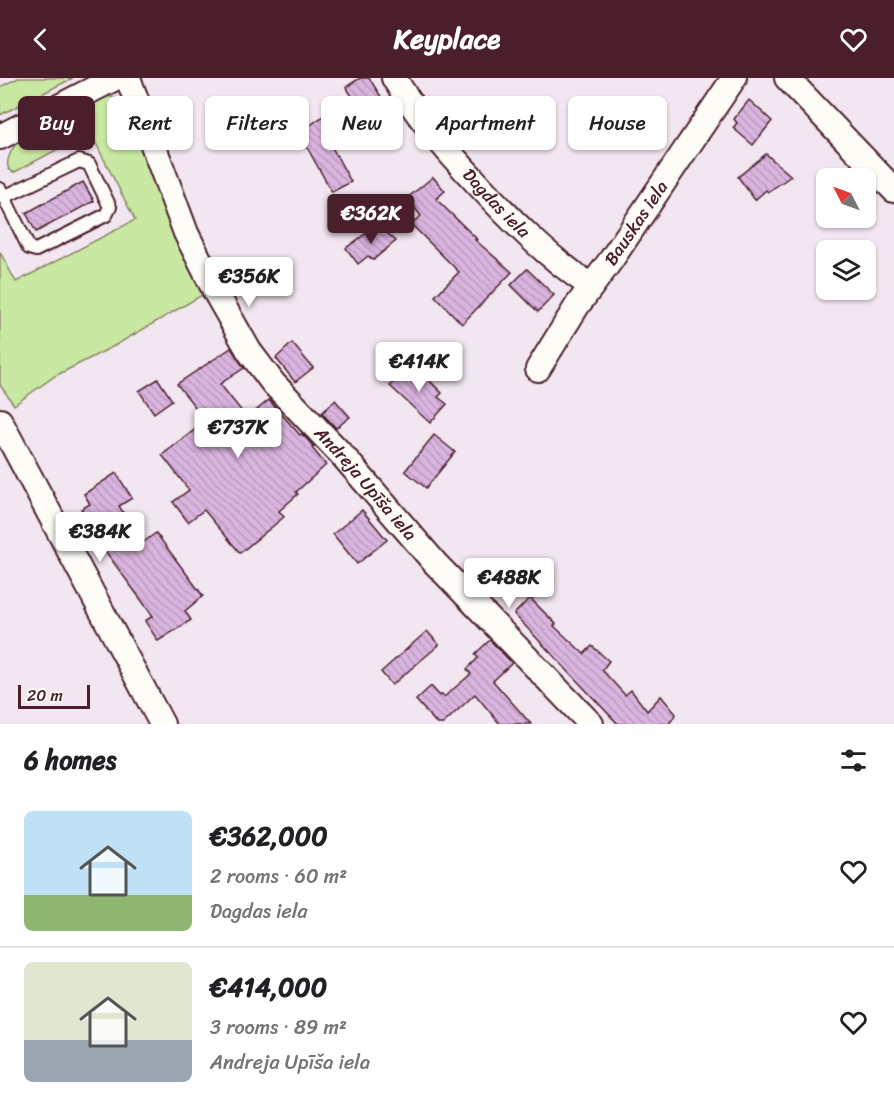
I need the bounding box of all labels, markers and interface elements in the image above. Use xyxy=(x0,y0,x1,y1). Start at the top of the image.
text: Keyplace xyxy=(394,15,500,63)
icon: back xyxy=(24,23,57,56)
icon: heart xyxy=(837,23,870,56)
chip: Buy xyxy=(18,96,95,150)
chip: Rent xyxy=(107,96,193,150)
chip: Filters xyxy=(205,96,309,150)
chip: New xyxy=(321,96,403,150)
chip: Apartment xyxy=(415,96,556,150)
chip: House xyxy=(568,96,667,150)
street label: Dagdas iela xyxy=(454,160,539,247)
north arrow xyxy=(816,168,876,228)
map controls xyxy=(816,168,876,300)
street label: Bauskas iela xyxy=(595,174,677,272)
pin: €362K xyxy=(329,194,413,245)
text: €362K xyxy=(341,196,401,231)
button: layers xyxy=(816,240,876,300)
pin: €356K xyxy=(207,257,291,308)
text: €356K xyxy=(219,259,279,294)
pin: €414K xyxy=(377,342,461,393)
text: €414K xyxy=(389,344,449,379)
pin: €737K xyxy=(196,408,280,459)
text: €737K xyxy=(208,410,268,445)
street label: Andreja Upīša iela xyxy=(305,418,425,548)
pin: €384K xyxy=(58,512,142,563)
text: €384K xyxy=(70,514,130,549)
pin: €488K xyxy=(467,558,551,609)
text: €488K xyxy=(478,560,540,595)
text: 20 m xyxy=(27,681,63,710)
scale bar xyxy=(18,682,90,710)
text: 6 homes xyxy=(24,737,116,783)
icon: filters xyxy=(837,744,870,777)
text: €362,000 xyxy=(210,813,328,859)
icon: home xyxy=(72,835,144,907)
icon: heart xyxy=(837,855,870,888)
text: 2 rooms · 60 m² xyxy=(210,859,347,894)
text: Dagdas iela xyxy=(210,894,308,929)
text: €414,000 xyxy=(210,964,327,1010)
icon: home xyxy=(72,986,144,1058)
icon: heart xyxy=(837,1006,870,1039)
text: 3 rooms · 89 m² xyxy=(210,1010,347,1045)
text: Andreja Upīša iela xyxy=(210,1045,370,1080)

